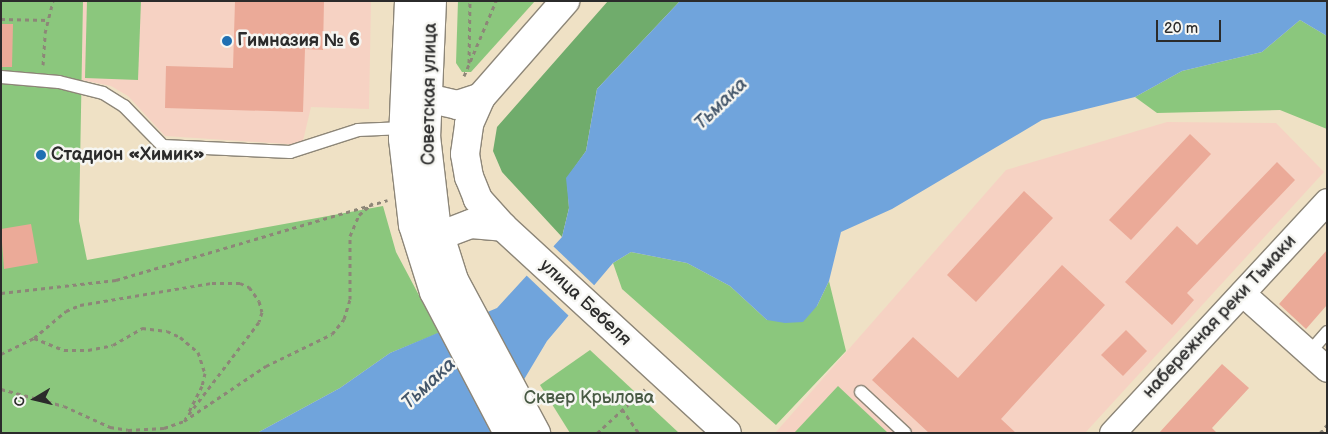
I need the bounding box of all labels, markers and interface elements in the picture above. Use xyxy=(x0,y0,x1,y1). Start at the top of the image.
scale bar xyxy=(1158,10,1223,42)
text: 20 m xyxy=(1164,19,1198,38)
street label: Советская улица xyxy=(418,23,442,165)
place label: Гимназия № 6 xyxy=(237,30,360,52)
marker: Гимназия № 6 xyxy=(221,35,233,47)
water label: Тьмака xyxy=(689,73,753,135)
place label: Стадион «Химик» xyxy=(51,144,205,166)
marker: Стадион «Химик» xyxy=(35,149,47,161)
street label: набережная реки Тьмаки xyxy=(1139,231,1301,403)
street label: улица Бебеля xyxy=(535,255,635,351)
water label: Тьмака xyxy=(397,353,461,415)
north arrow xyxy=(10,374,60,424)
park label: Сквер Крылова xyxy=(524,387,654,409)
text: С xyxy=(11,395,29,408)

